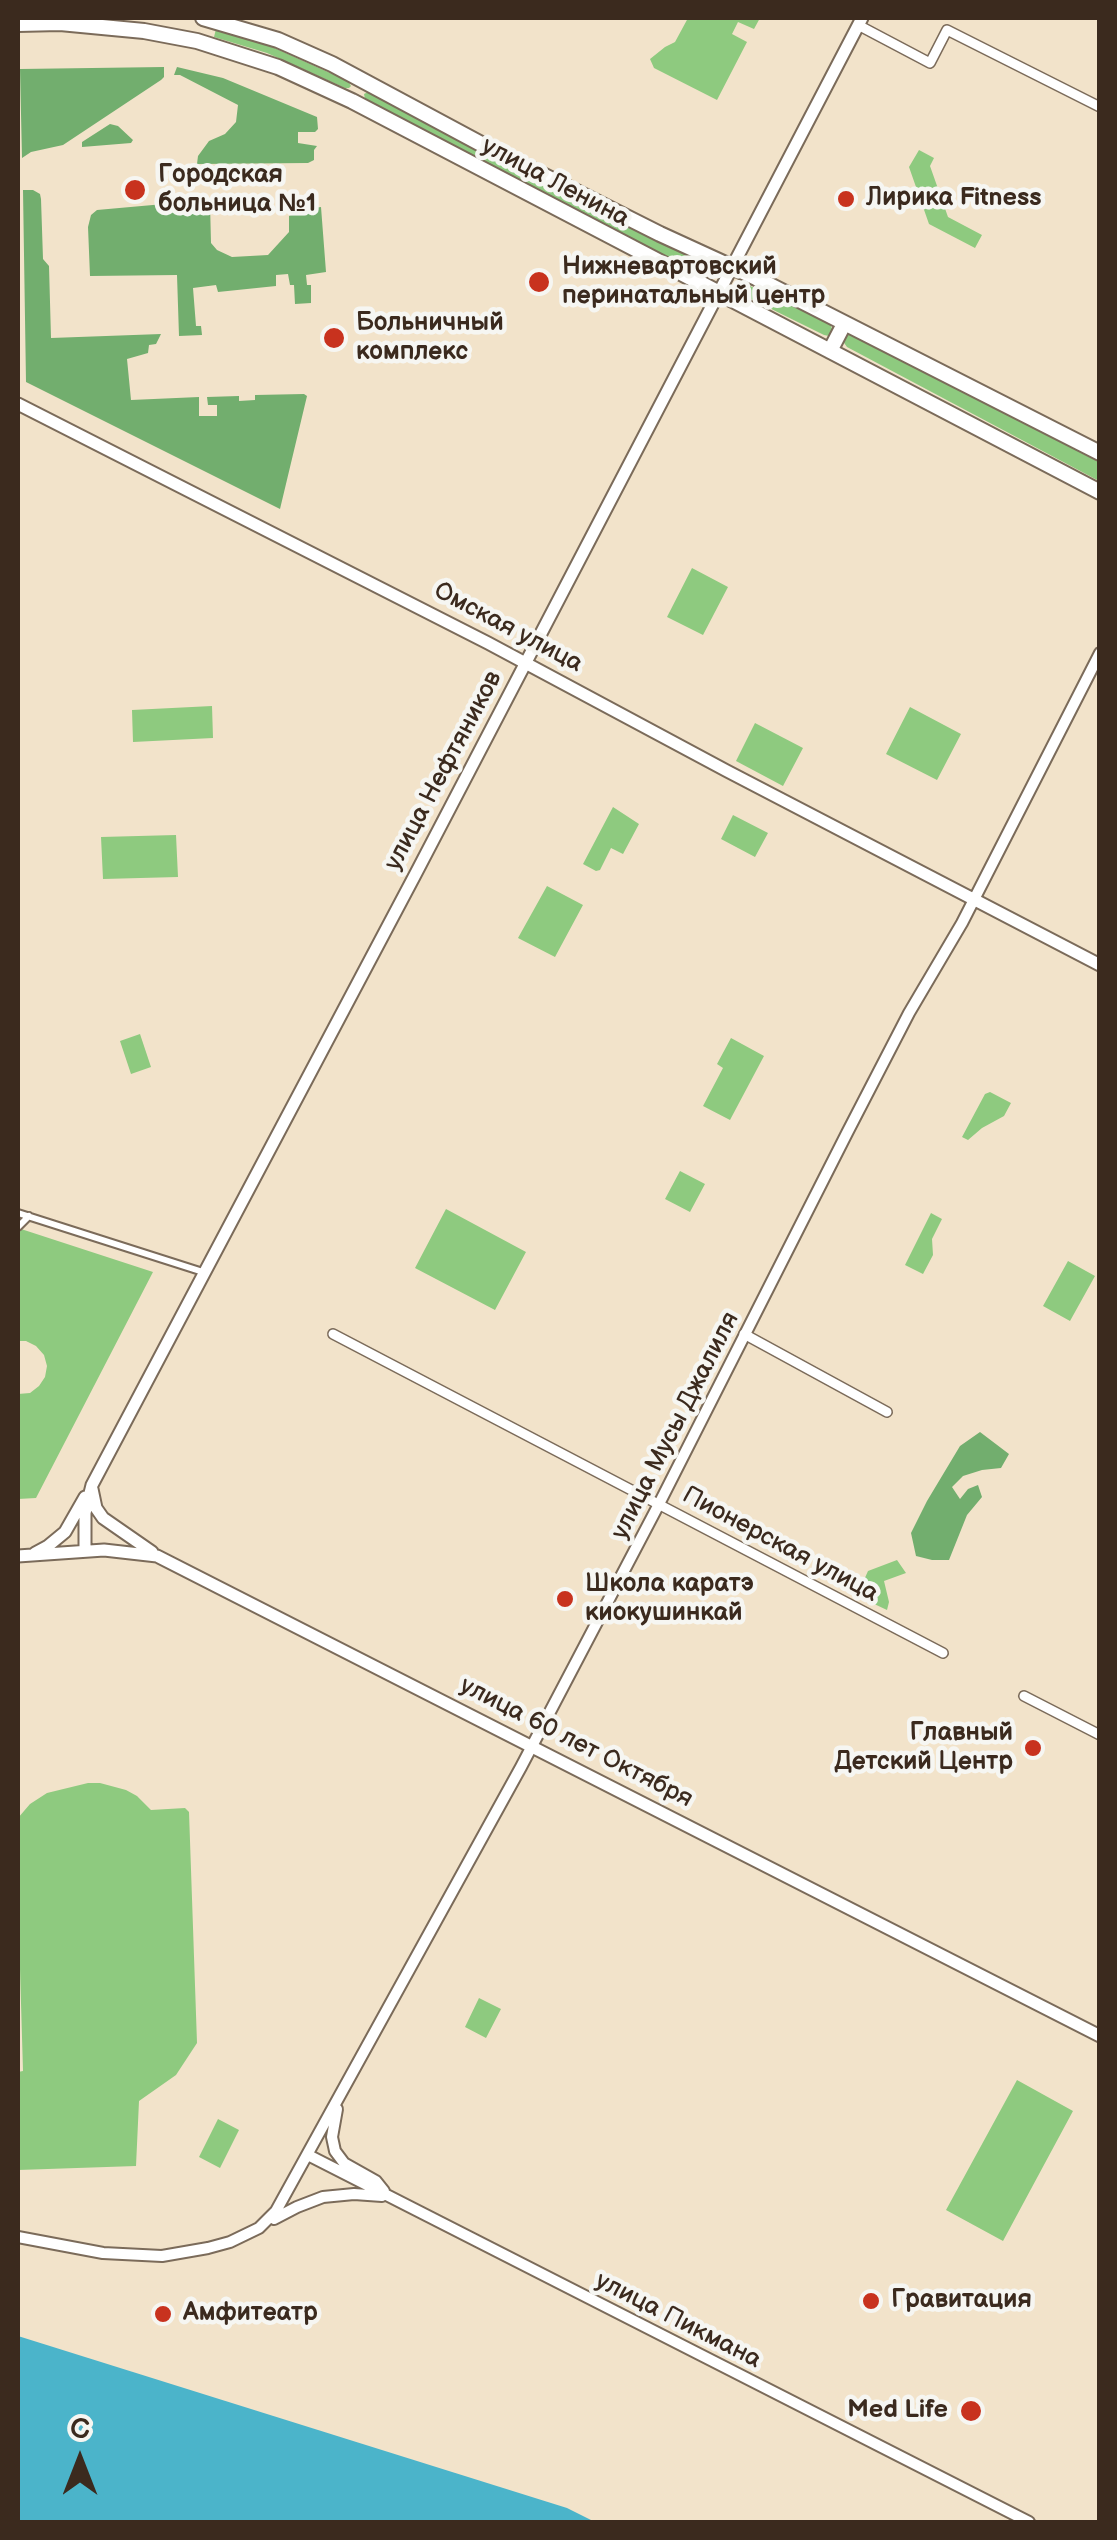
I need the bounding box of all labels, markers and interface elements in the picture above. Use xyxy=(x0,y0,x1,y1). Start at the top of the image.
street label: улица Ленина xyxy=(476,132,634,234)
place label: Городская больница №1 xyxy=(158,161,316,220)
marker: Городская больница №1 xyxy=(122,177,148,203)
place label: Лирика Fitness xyxy=(866,184,1041,214)
marker: Лирика Fitness xyxy=(835,188,857,210)
place label: Нижневартовский перинатальный центр xyxy=(562,253,825,312)
marker: Нижневартовский перинатальный центр xyxy=(526,269,552,295)
place label: Больничный комплекс xyxy=(356,309,504,368)
marker: Больничный комплекс xyxy=(321,325,347,351)
street label: Омская улица xyxy=(428,576,588,680)
street label: улица Нефтяников xyxy=(379,666,509,876)
street label: улица Мусы Джалиля xyxy=(606,1307,746,1545)
street label: Пионерская улица xyxy=(677,1481,883,1609)
place label: Школа каратэ киокушинкай xyxy=(585,1570,754,1629)
marker: Школа каратэ киокушинкай xyxy=(554,1588,576,1610)
street label: улица 60 лет Октября xyxy=(454,1671,698,1815)
place label: Главный Детский Центр xyxy=(834,1719,1013,1778)
marker: Главный Детский Центр xyxy=(1022,1737,1044,1759)
street label: улица Пикмана xyxy=(590,2266,766,2376)
place label: Гравитация xyxy=(891,2286,1032,2316)
marker: Гравитация xyxy=(860,2290,882,2312)
place label: Амфитеатр xyxy=(183,2299,318,2329)
marker: Амфитеатр xyxy=(152,2303,174,2325)
place label: Med Life xyxy=(847,2396,948,2426)
marker: Med Life xyxy=(958,2398,984,2424)
north arrow xyxy=(30,2410,130,2510)
text: С xyxy=(70,2413,90,2446)

